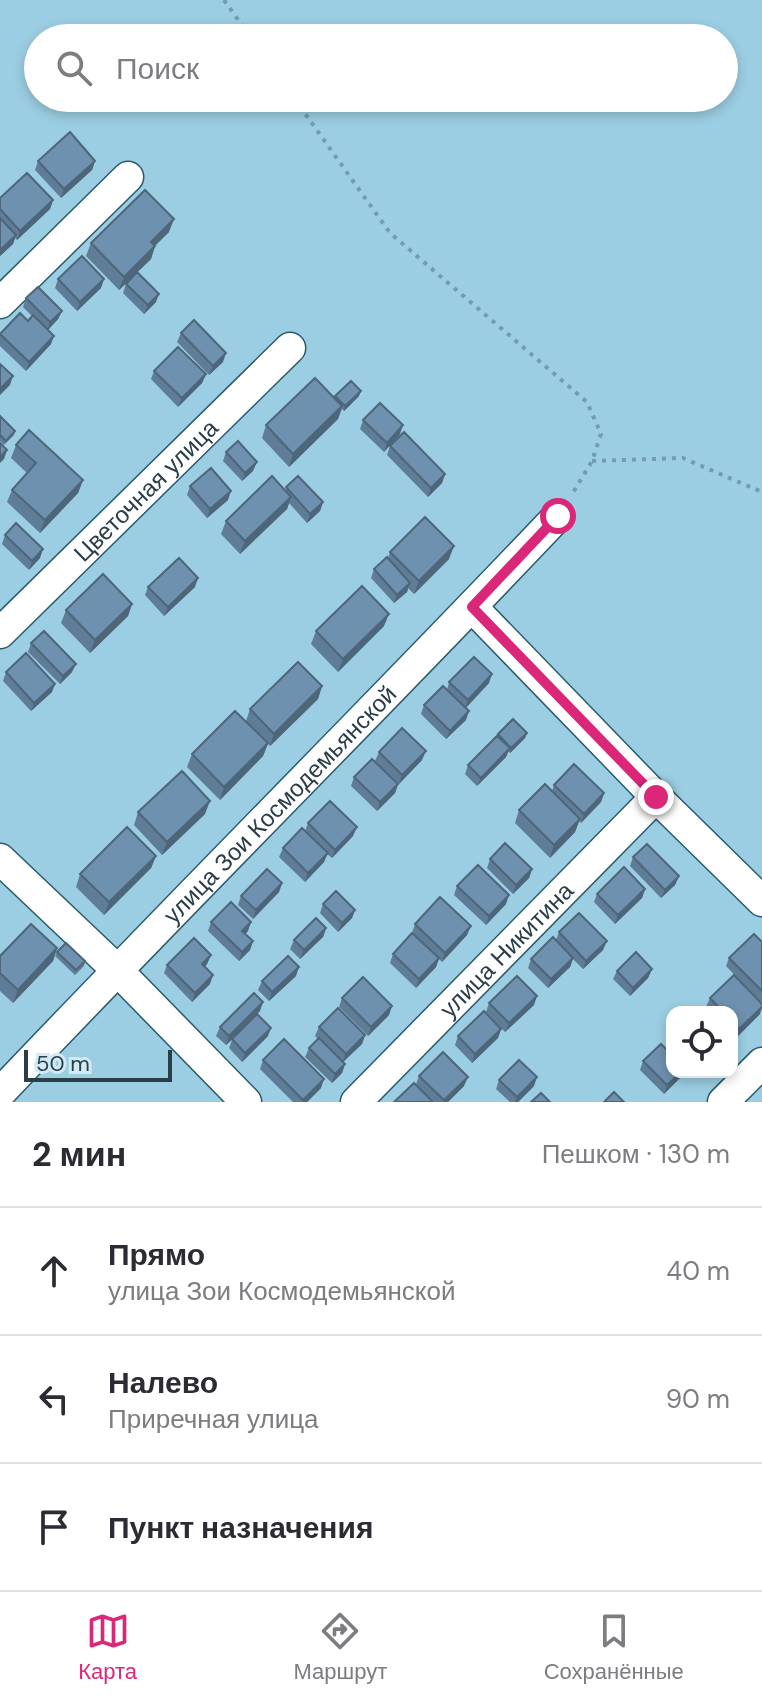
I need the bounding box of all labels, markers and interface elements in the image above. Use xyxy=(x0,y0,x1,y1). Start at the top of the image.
search box xyxy=(24,24,738,112)
icon: search xyxy=(52,46,96,90)
text: Поиск xyxy=(116,49,199,88)
street label: Цветочная улица xyxy=(67,412,225,568)
route start xyxy=(540,498,576,534)
street label: улица Зои Космодемьянской xyxy=(156,678,403,930)
route end xyxy=(638,779,674,815)
street label: улица Никитина xyxy=(433,875,580,1024)
map controls xyxy=(666,1006,738,1078)
button: locate xyxy=(666,1006,738,1078)
scale bar xyxy=(24,1046,172,1082)
text: 50 m xyxy=(36,1049,90,1078)
text: 2 мин xyxy=(32,1132,126,1177)
text: Пешком · 130 m xyxy=(542,1137,730,1171)
text: Прямо xyxy=(108,1235,205,1274)
icon: ahead xyxy=(32,1249,76,1293)
text: 40 m xyxy=(666,1254,730,1288)
text: улица Зои Космодемьянской xyxy=(108,1274,456,1308)
text: Налево xyxy=(108,1363,218,1402)
icon: left xyxy=(32,1377,76,1421)
text: 90 m xyxy=(666,1382,730,1416)
text: Приречная улица xyxy=(108,1402,319,1436)
icon: arrive xyxy=(32,1505,76,1549)
text: Пункт назначения xyxy=(108,1508,373,1547)
tab: Карта xyxy=(78,1609,137,1686)
tab: Маршрут xyxy=(294,1609,387,1686)
tab: Сохранённые xyxy=(544,1609,684,1686)

